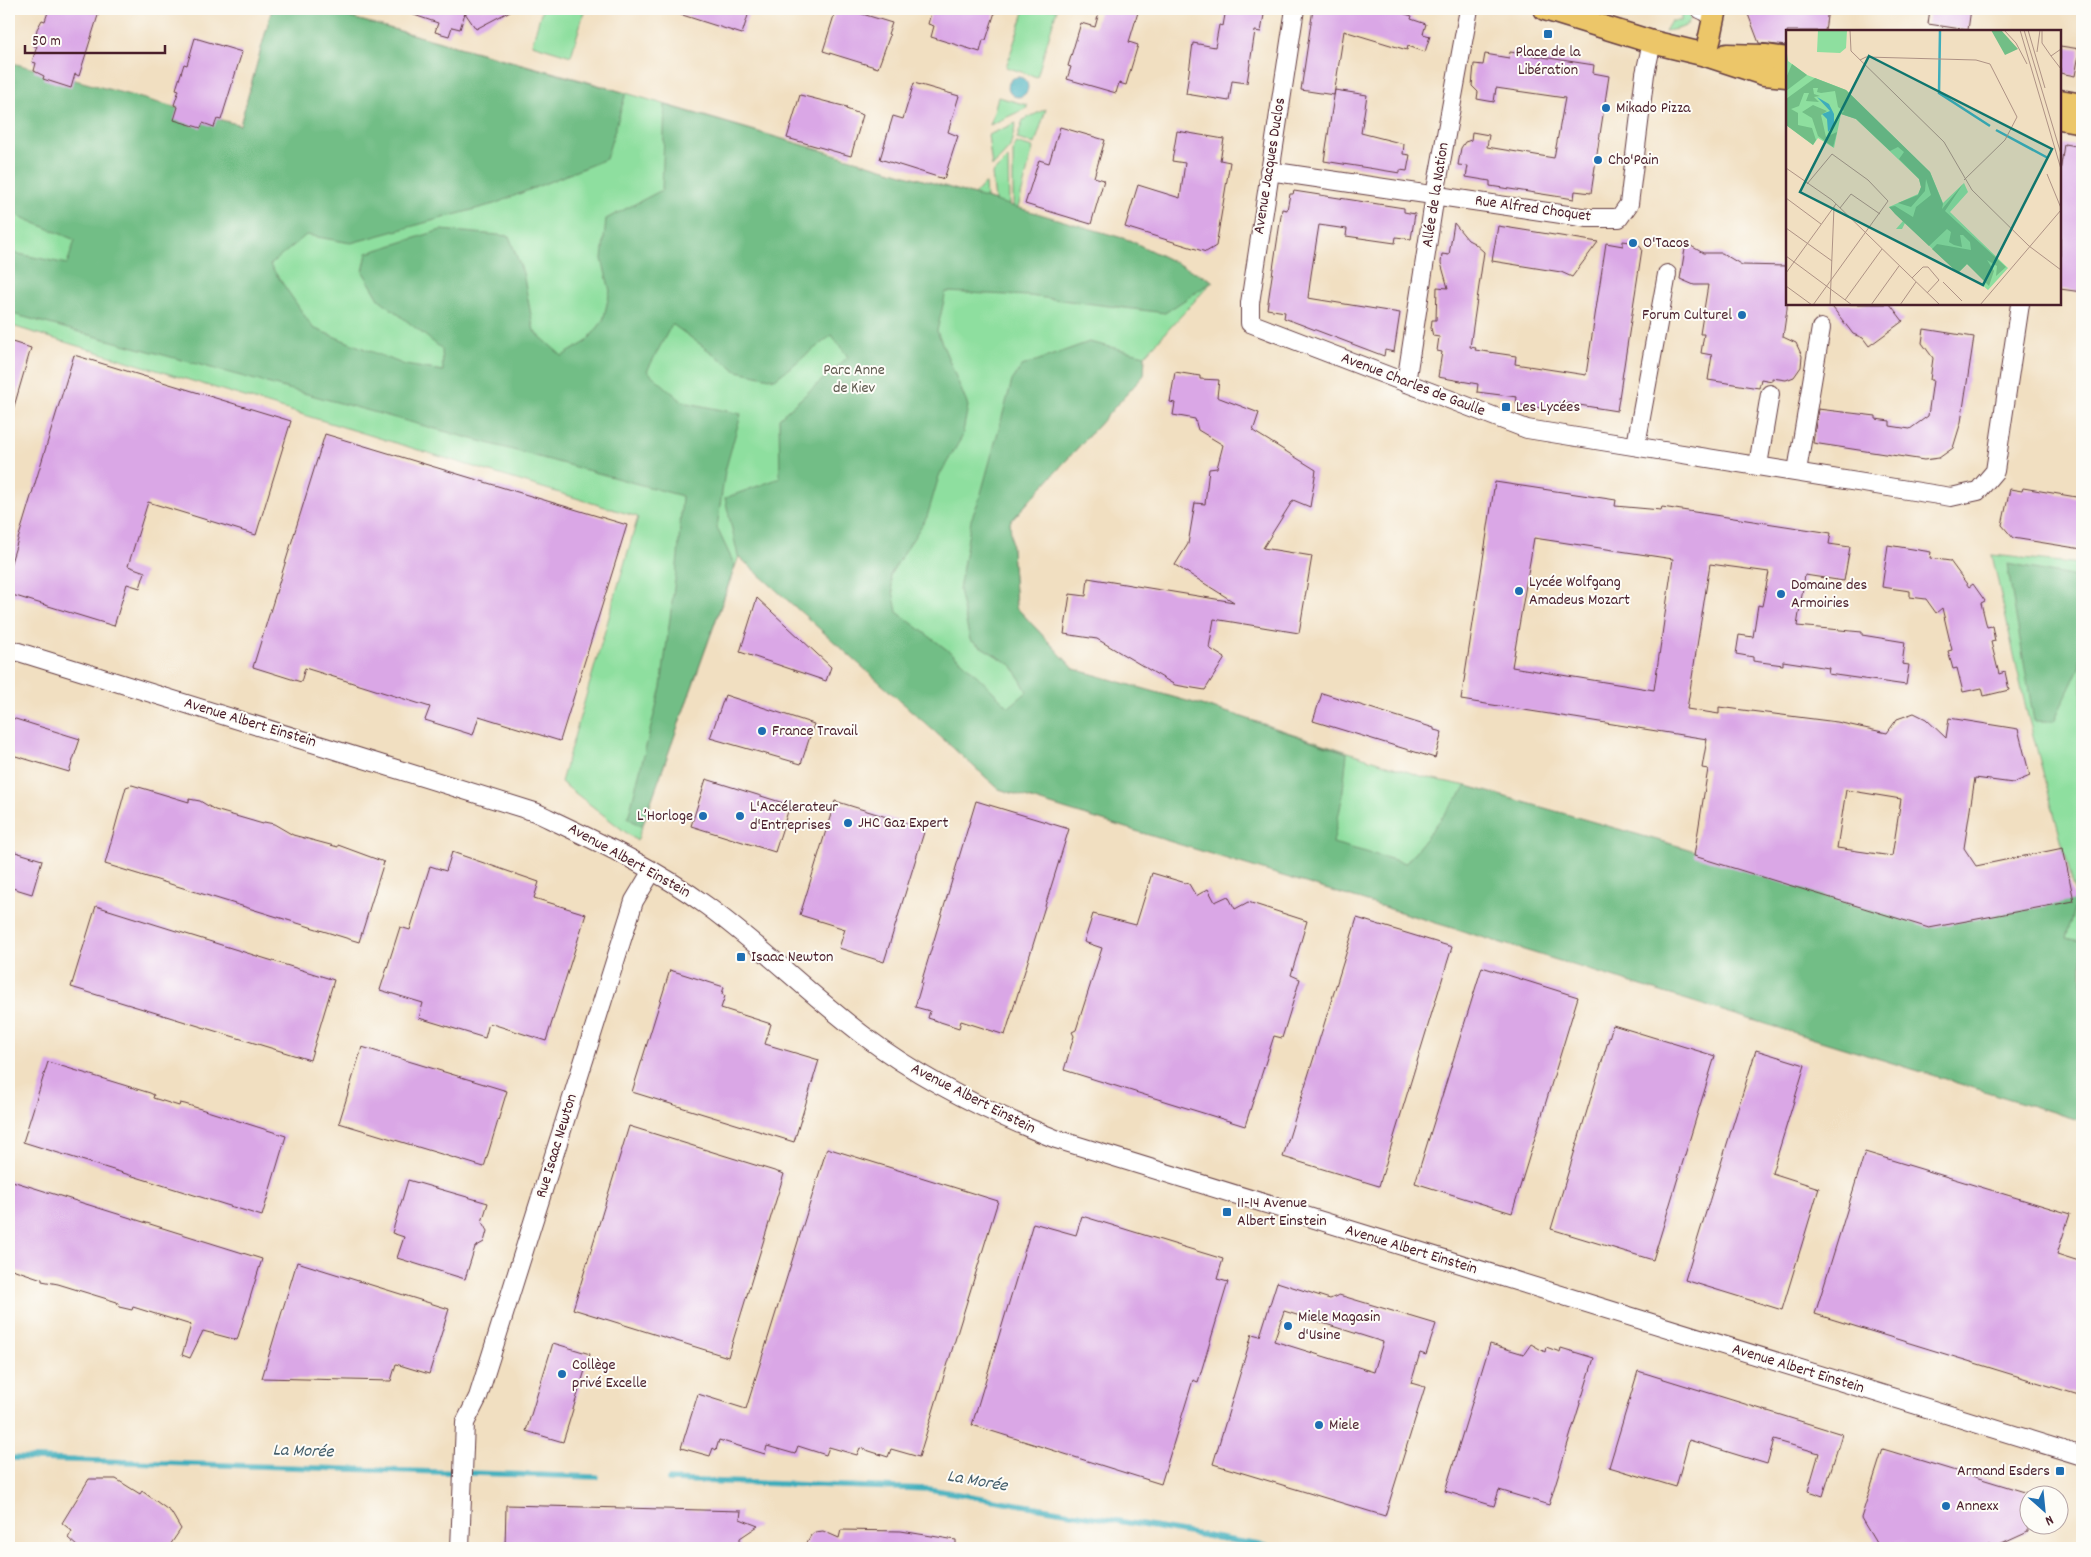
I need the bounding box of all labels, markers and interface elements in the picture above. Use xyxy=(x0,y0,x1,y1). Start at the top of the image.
scale bar xyxy=(25,22,165,54)
marker: Place de la Libération xyxy=(1542,28,1554,40)
inset map xyxy=(1786,30,2061,305)
text: 50 m xyxy=(32,31,61,53)
place label: Place de la Libération xyxy=(1515,41,1581,82)
street label: Avenue Jacques Duclos xyxy=(1248,96,1292,236)
place label: Mikado Pizza xyxy=(1616,97,1691,120)
marker: Mikado Pizza xyxy=(1600,102,1612,114)
street label: Allée de la Nation xyxy=(1416,141,1456,249)
place label: Cho'Pain xyxy=(1608,149,1659,172)
marker: Cho'Pain xyxy=(1592,154,1604,166)
street label: Rue Alfred Choquet xyxy=(1473,189,1593,229)
place label: O'Tacos xyxy=(1643,232,1690,255)
marker: O'Tacos xyxy=(1627,237,1639,249)
place label: Forum Culturel xyxy=(1642,304,1732,327)
marker: Forum Culturel xyxy=(1736,309,1748,321)
street label: Avenue Charles de Gaulle xyxy=(1338,347,1488,423)
park label: Parc Anne de Kiev xyxy=(823,359,885,400)
place label: Les Lycées xyxy=(1516,396,1580,419)
marker: Les Lycées xyxy=(1500,401,1512,413)
place label: Lycée Wolfgang Amadeus Mozart xyxy=(1529,571,1630,612)
place label: Domaine des Armoiries xyxy=(1791,574,1867,615)
marker: Lycée Wolfgang Amadeus Mozart xyxy=(1513,585,1525,597)
marker: Domaine des Armoiries xyxy=(1775,588,1787,600)
street label: Avenue Albert Einstein xyxy=(181,692,319,754)
place label: France Travail xyxy=(772,720,858,743)
marker: France Travail xyxy=(756,725,768,737)
place label: L'Accélerateur d'Entreprises xyxy=(750,796,838,837)
place label: L’Horloge xyxy=(637,805,693,828)
marker: L’Horloge xyxy=(697,810,709,822)
marker: L'Accélerateur d'Entreprises xyxy=(734,810,746,822)
place label: JHC Gaz Expert xyxy=(858,812,948,835)
marker: JHC Gaz Expert xyxy=(842,817,854,829)
street label: Avenue Albert Einstein xyxy=(563,818,695,904)
place label: Isaac Newton xyxy=(751,946,833,969)
marker: Isaac Newton xyxy=(735,951,747,963)
street label: Avenue Albert Einstein xyxy=(907,1058,1039,1140)
street label: Rue Isaac Newton xyxy=(530,1091,584,1201)
place label: 11-14 Avenue Albert Einstein xyxy=(1237,1192,1327,1233)
marker: 11-14 Avenue Albert Einstein xyxy=(1221,1206,1233,1218)
street label: Avenue Albert Einstein xyxy=(1342,1219,1480,1281)
place label: Miele Magasin d'Usine xyxy=(1298,1306,1380,1347)
marker: Miele Magasin d'Usine xyxy=(1282,1320,1294,1332)
street label: Avenue Albert Einstein xyxy=(1729,1338,1867,1400)
place label: Collège privé Excelle xyxy=(572,1354,647,1395)
marker: Collège privé Excelle xyxy=(556,1368,568,1380)
place label: Miele xyxy=(1329,1414,1359,1437)
marker: Miele xyxy=(1313,1419,1325,1431)
water label: La Morée xyxy=(272,1438,335,1466)
place label: Armand Esders xyxy=(1957,1460,2050,1483)
water label: La Morée xyxy=(945,1464,1010,1500)
marker: Armand Esders xyxy=(2054,1465,2066,1477)
north arrow xyxy=(2018,1484,2068,1534)
place label: Annexx xyxy=(1956,1495,1998,1518)
marker: Annexx xyxy=(1940,1500,1952,1512)
text: N xyxy=(2041,1509,2057,1530)

